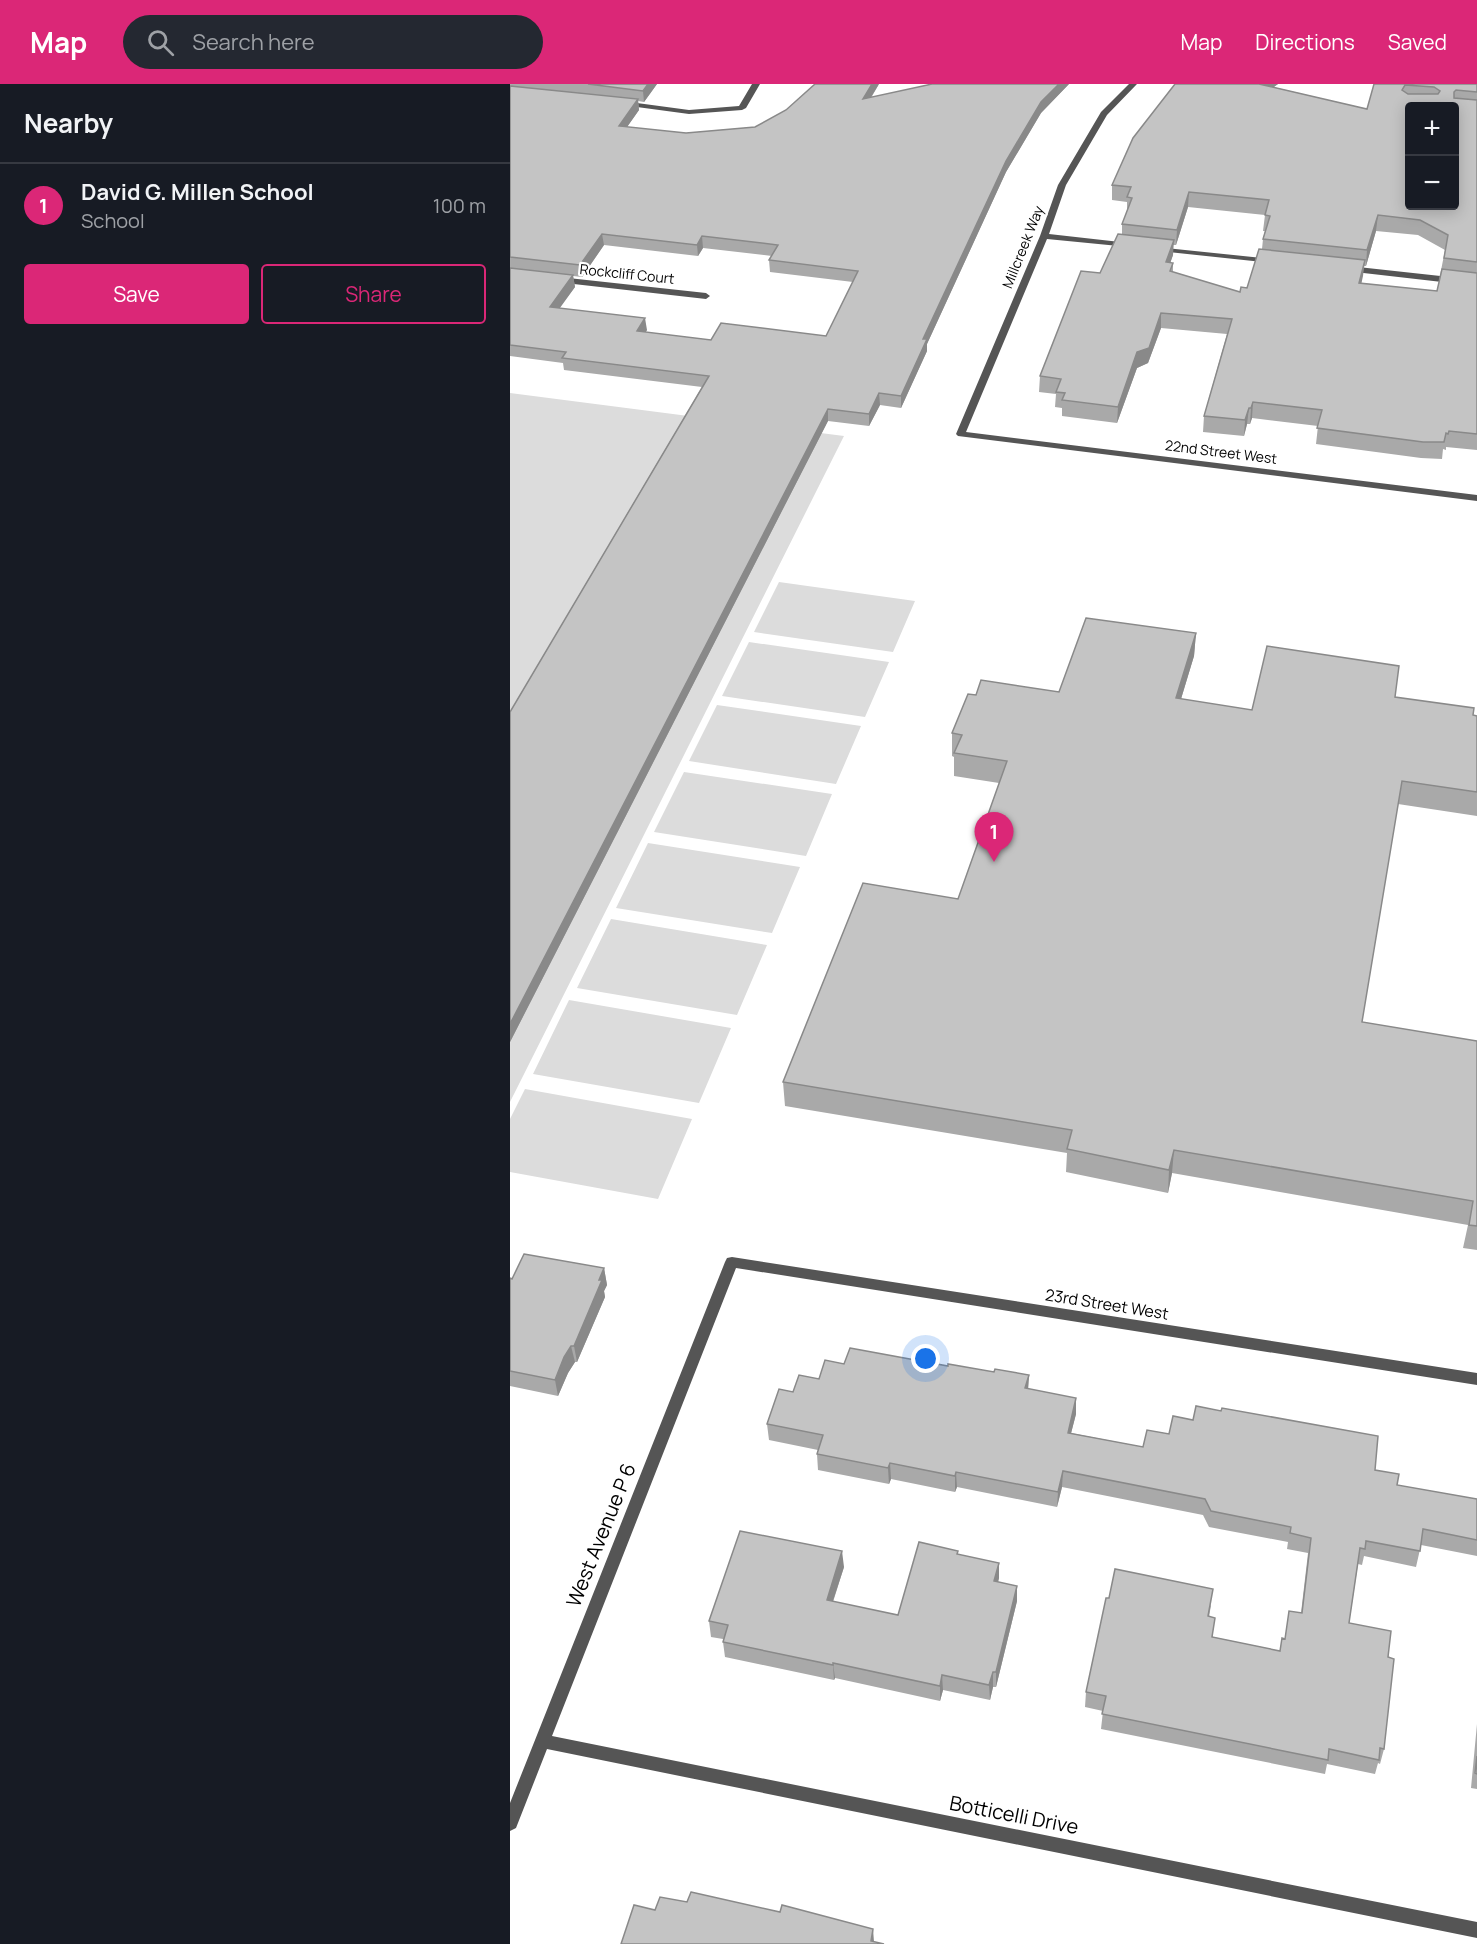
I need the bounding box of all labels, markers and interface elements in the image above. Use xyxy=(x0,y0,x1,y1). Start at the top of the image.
search box xyxy=(123,15,543,69)
text: Map xyxy=(30,23,87,61)
icon: search xyxy=(144,26,177,59)
text: Search here xyxy=(192,27,315,57)
text: Map xyxy=(1181,28,1222,56)
text: Directions xyxy=(1255,28,1355,56)
text: Saved xyxy=(1388,28,1447,56)
map controls xyxy=(1405,102,1459,210)
button: + xyxy=(1405,102,1459,156)
text: Nearby xyxy=(24,105,113,141)
button: − xyxy=(1405,156,1459,210)
text: David G. Millen School xyxy=(81,177,314,207)
text: 1 xyxy=(39,192,48,219)
text: 100 m xyxy=(433,192,486,219)
street label: Millcreek Way xyxy=(997,202,1048,291)
text: School xyxy=(81,207,145,234)
street label: Rockcliff Court xyxy=(579,259,676,288)
button: Save xyxy=(24,264,249,324)
button: Share xyxy=(261,264,486,324)
street label: 22nd Street West xyxy=(1164,435,1279,468)
pin: 1 xyxy=(974,812,1014,862)
street label: 23rd Street West xyxy=(1044,1283,1170,1325)
your location xyxy=(911,1344,940,1373)
street label: West Avenue P 6 xyxy=(559,1459,642,1611)
street label: Botticelli Drive xyxy=(947,1789,1081,1840)

